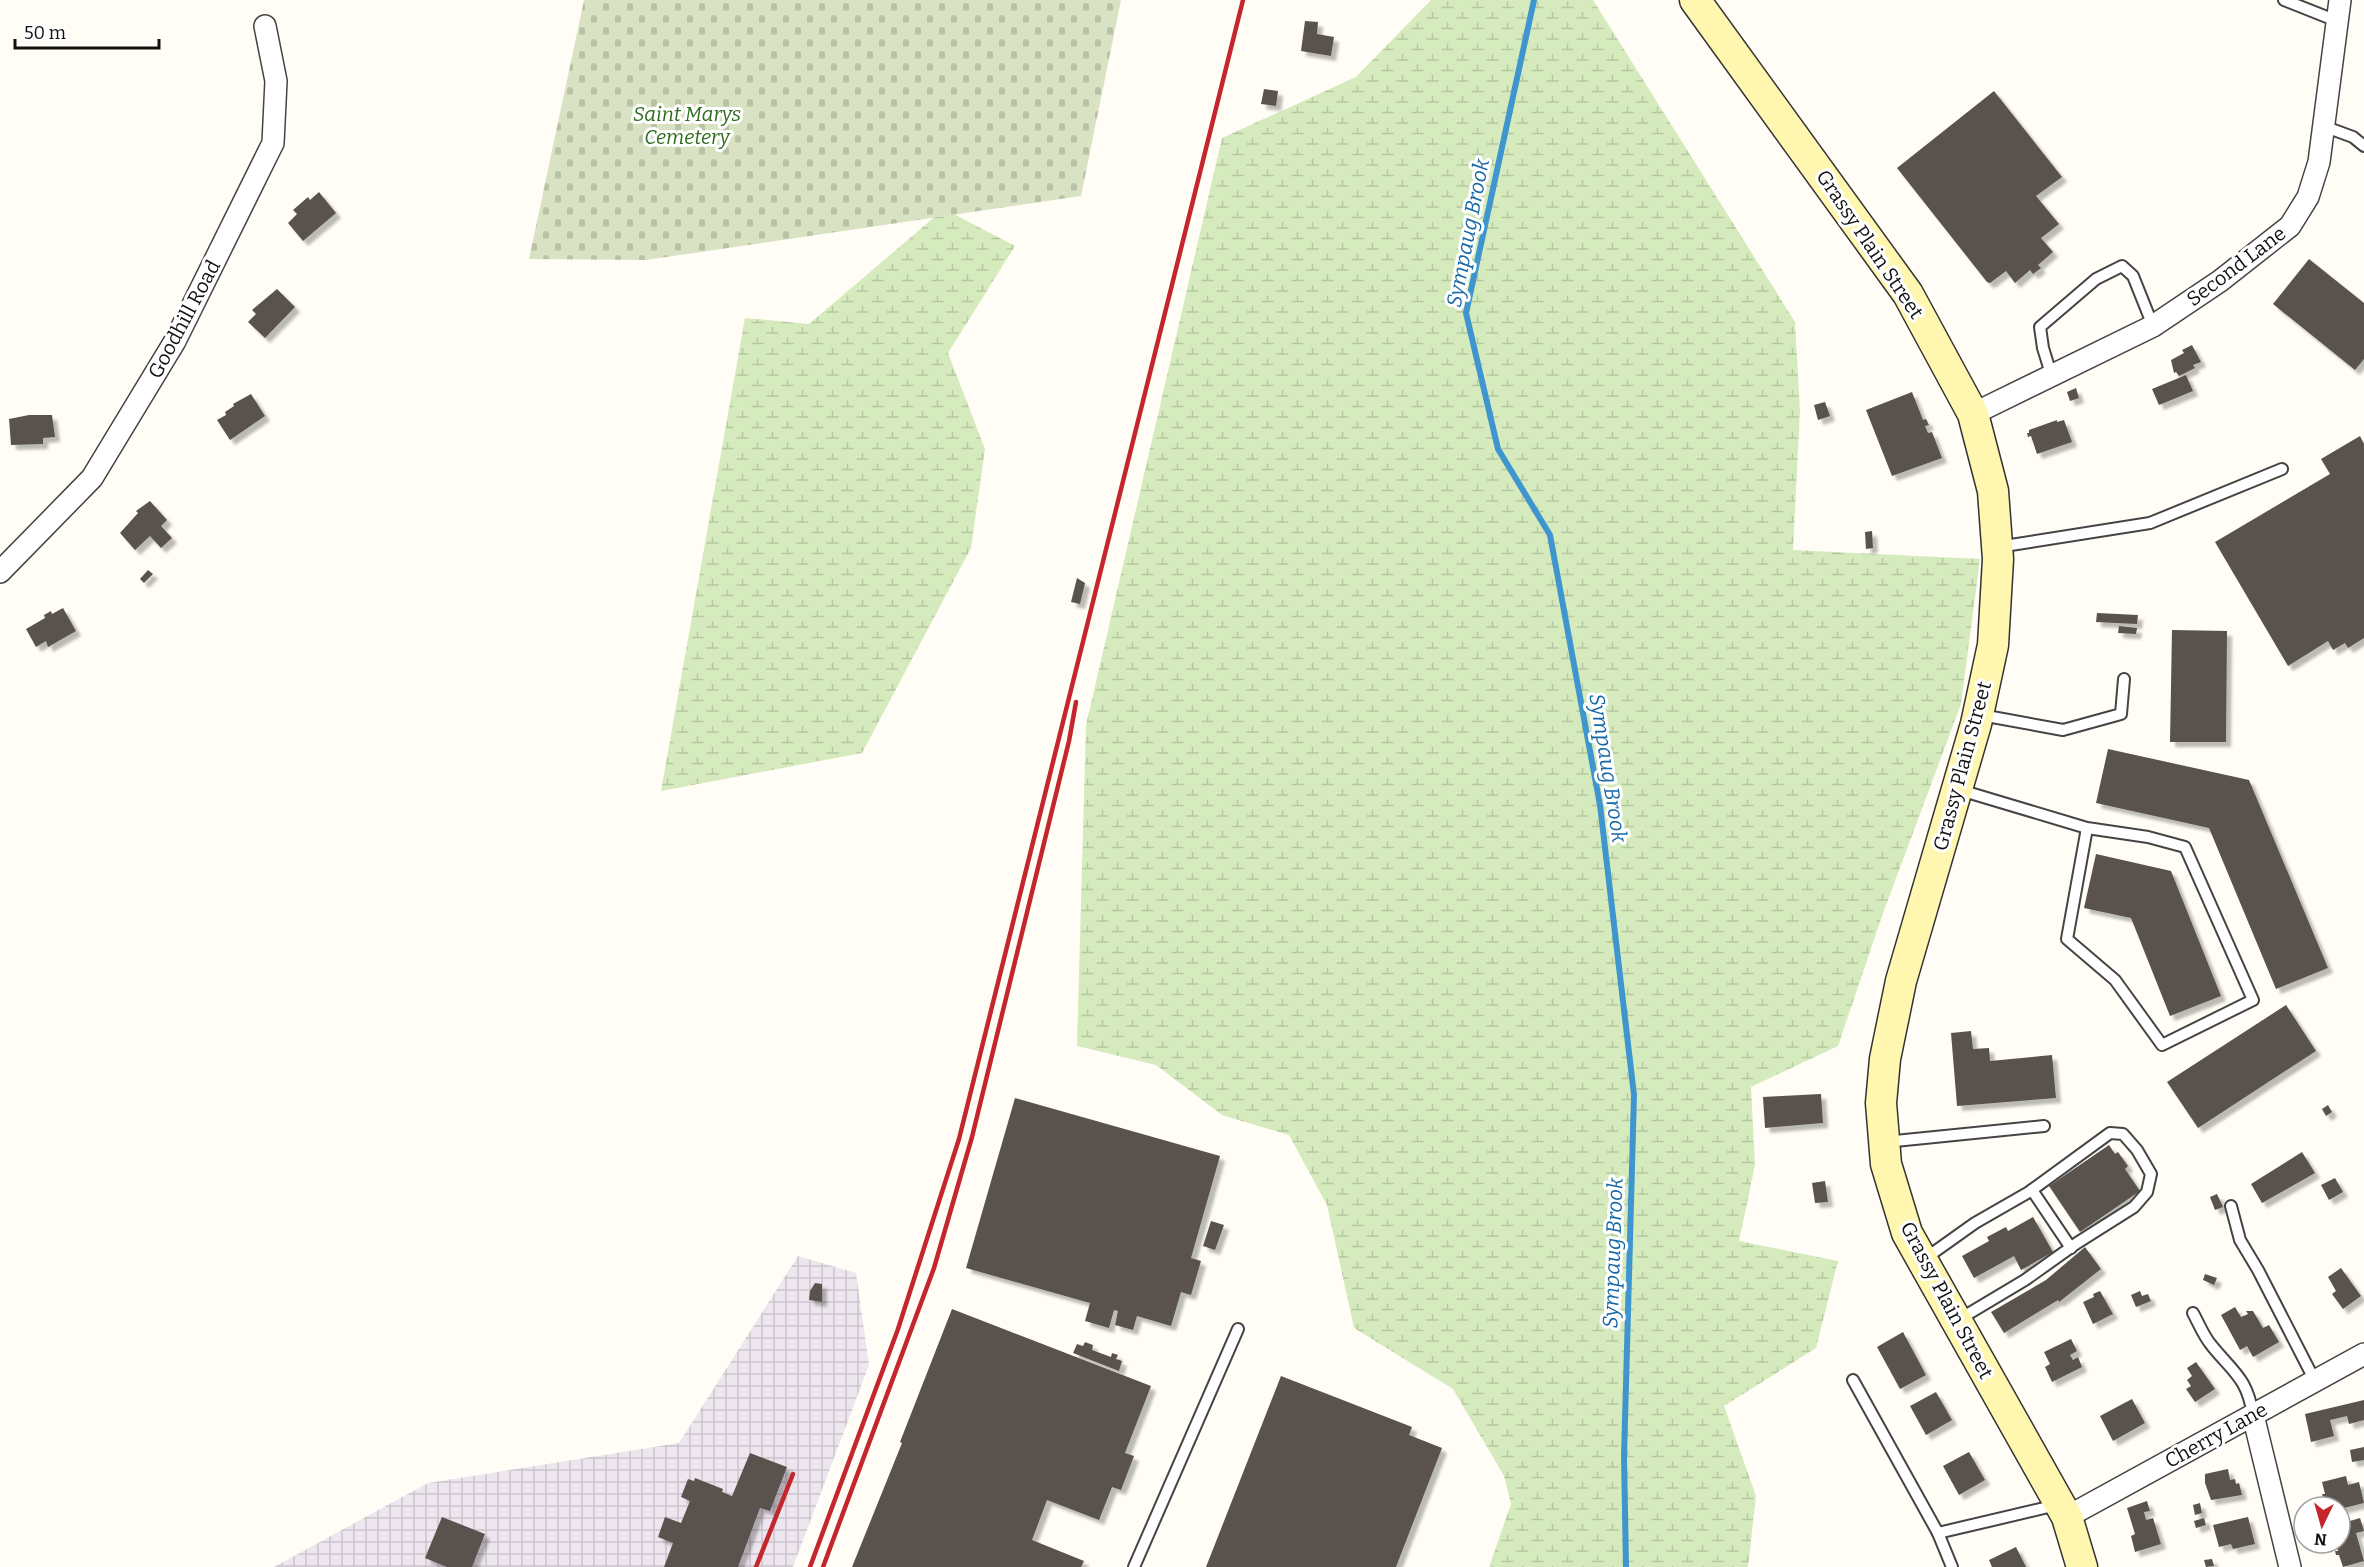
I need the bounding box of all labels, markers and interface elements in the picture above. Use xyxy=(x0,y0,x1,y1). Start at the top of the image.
scale bar xyxy=(15,12,159,50)
text: 50 m xyxy=(24,22,66,44)
park label: Saint Marys Cemetery xyxy=(633,102,741,149)
water label: Sympaug Brook xyxy=(1441,156,1495,309)
street label: Grassy Plain Street xyxy=(1811,165,1929,323)
street label: Second Lane xyxy=(2182,221,2290,311)
street label: Goodhill Road xyxy=(143,256,225,382)
street label: Grassy Plain Street xyxy=(1928,679,1996,853)
water label: Sympaug Brook xyxy=(1583,692,1633,845)
water label: Sympaug Brook xyxy=(1597,1177,1629,1329)
street label: Grassy Plain Street xyxy=(1895,1217,1999,1383)
street label: Cherry Lane xyxy=(2161,1397,2271,1473)
north arrow xyxy=(2292,1495,2352,1555)
text: N xyxy=(2314,1529,2328,1549)

